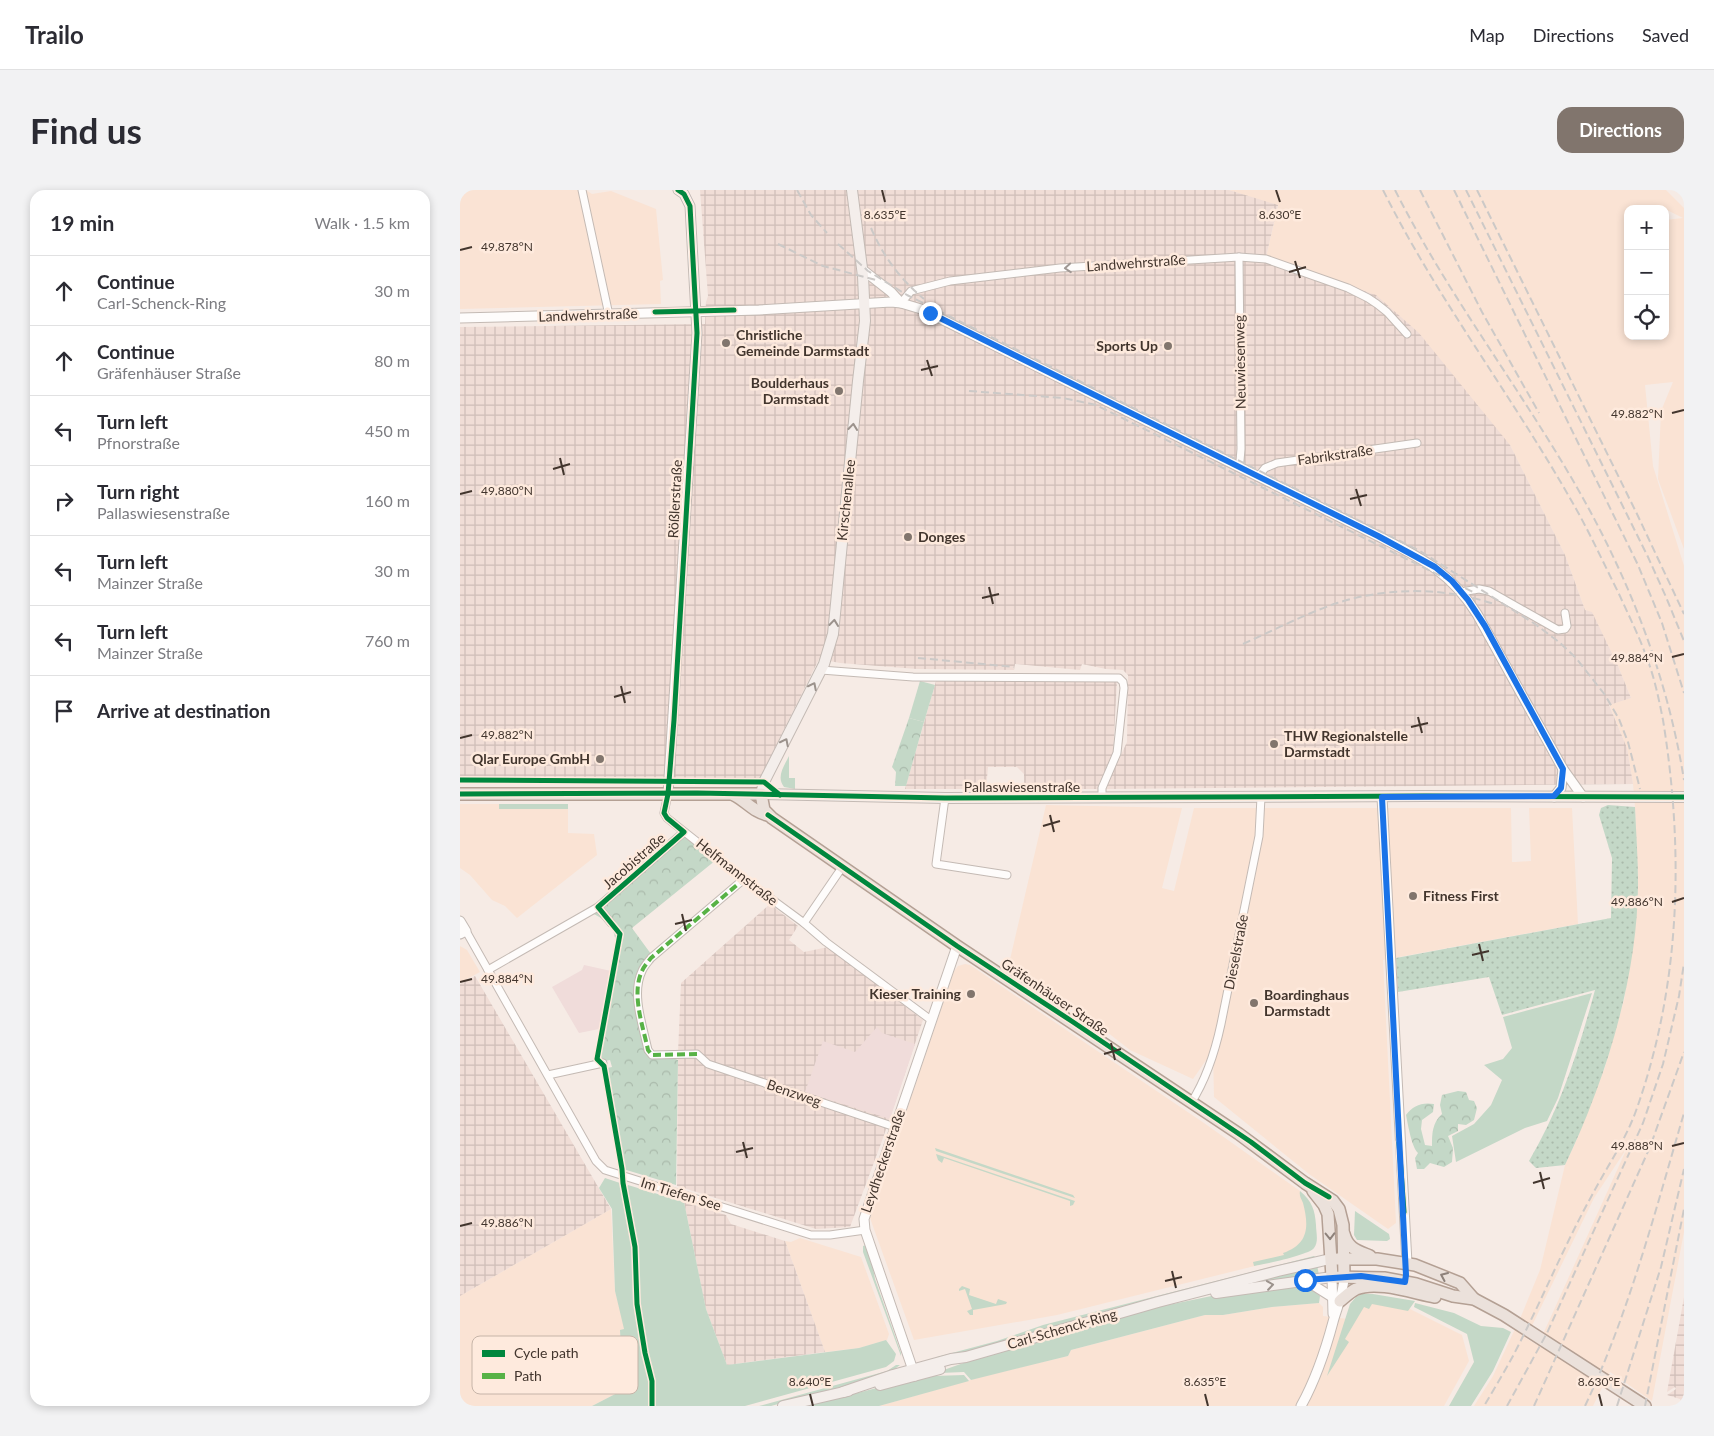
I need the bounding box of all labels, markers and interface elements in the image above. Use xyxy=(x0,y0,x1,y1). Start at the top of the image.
text: Trailo xyxy=(25,20,84,49)
text: Map xyxy=(1469,24,1505,46)
text: Directions xyxy=(1533,24,1614,46)
text: Saved xyxy=(1642,24,1689,46)
button: Directions xyxy=(1557,107,1684,153)
text: Find us xyxy=(30,109,142,151)
map controls xyxy=(1624,205,1669,340)
button: + xyxy=(1624,205,1669,250)
text: 8.635°E xyxy=(864,207,906,222)
text: 8.630°E xyxy=(1259,207,1301,222)
text: 19 min xyxy=(50,210,114,235)
text: Walk · 1.5 km xyxy=(314,213,410,232)
text: 49.878°N xyxy=(481,239,533,254)
button: − xyxy=(1624,250,1669,295)
street label: Landwehrstraße xyxy=(1086,251,1186,274)
one-way arrow xyxy=(1063,262,1071,273)
text: Continue xyxy=(97,270,175,293)
icon: ahead xyxy=(50,277,78,305)
text: 30 m xyxy=(374,281,410,300)
text: Carl-Schenck-Ring xyxy=(97,293,226,312)
button: locate xyxy=(1624,295,1669,340)
route end xyxy=(919,302,942,325)
street label: Landwehrstraße xyxy=(538,304,638,325)
street label: Neuwiesenweg xyxy=(1230,315,1249,409)
place label: Christliche Gemeinde Darmstadt xyxy=(736,326,870,359)
marker: Christliche Gemeinde Darmstadt xyxy=(720,337,732,349)
place label: Sports Up xyxy=(1096,337,1158,354)
text: Continue xyxy=(97,340,175,363)
marker: Sports Up xyxy=(1162,340,1174,352)
icon: ahead xyxy=(50,347,78,375)
text: 80 m xyxy=(374,351,410,370)
text: Gräfenhäuser Straße xyxy=(97,363,241,382)
place label: Boulderhaus Darmstadt xyxy=(751,374,830,407)
marker: Boulderhaus Darmstadt xyxy=(833,385,845,397)
text: 49.882°N xyxy=(1611,406,1663,421)
text: Turn left xyxy=(97,410,168,433)
icon: left xyxy=(50,417,78,445)
text: 450 m xyxy=(365,421,410,440)
one-way arrow xyxy=(847,422,858,430)
text: Pfnorstraße xyxy=(97,433,180,452)
street label: Fabrikstraße xyxy=(1296,441,1374,468)
street label: Kirschenallee xyxy=(833,458,858,542)
street label: Rößlerstraße xyxy=(664,459,685,539)
text: Turn right xyxy=(97,480,179,503)
text: 49.880°N xyxy=(481,483,533,498)
icon: right xyxy=(50,487,78,515)
text: 160 m xyxy=(365,491,410,510)
text: Pallaswiesenstraße xyxy=(97,503,230,522)
place label: Donges xyxy=(918,528,965,545)
marker: Donges xyxy=(902,531,914,543)
text: Turn left xyxy=(97,550,168,573)
icon: left xyxy=(50,557,78,585)
text: 30 m xyxy=(374,561,410,580)
text: Mainzer Straße xyxy=(97,573,203,592)
one-way arrow xyxy=(828,619,839,627)
text: Turn left xyxy=(97,620,168,643)
icon: left xyxy=(50,627,78,655)
text: 760 m xyxy=(365,631,410,650)
text: Mainzer Straße xyxy=(97,643,203,662)
text: 49.884°N xyxy=(1611,650,1663,665)
one-way arrow xyxy=(807,682,817,691)
icon: arrive xyxy=(50,697,78,725)
text: Arrive at destination xyxy=(97,699,270,722)
text: 49.882°N xyxy=(481,727,533,742)
place label: THW Regionalstelle Darmstadt xyxy=(1284,727,1408,760)
one-way arrow xyxy=(778,738,789,747)
marker: THW Regionalstelle Darmstadt xyxy=(1268,738,1280,750)
place label: Qlar Europe GmbH xyxy=(472,750,590,767)
marker: Qlar Europe GmbH xyxy=(594,753,606,765)
street label: Pallaswiesenstraße xyxy=(964,778,1080,795)
street label: Jacobistraße xyxy=(599,829,668,892)
street label: Helfmannstraße xyxy=(693,835,781,909)
place label: Fitness First xyxy=(1423,887,1500,904)
marker: Fitness First xyxy=(1407,890,1419,902)
text: 49.886°N xyxy=(1611,894,1663,909)
street label: Dieselstraße xyxy=(1220,913,1251,991)
street label: Gräfenhäuser Straße xyxy=(998,954,1112,1039)
text: 49.884°N xyxy=(481,971,533,986)
place label: Kieser Training xyxy=(869,985,962,1002)
place label: Boardinghaus Darmstadt xyxy=(1264,986,1349,1019)
marker: Kieser Training xyxy=(965,988,977,1000)
marker: Boardinghaus Darmstadt xyxy=(1248,997,1260,1009)
street label: Benzweg xyxy=(765,1075,823,1110)
street label: Leydheckerstraße xyxy=(857,1107,908,1215)
text: 49.888°N xyxy=(1611,1138,1663,1153)
street label: Im Tiefen See xyxy=(639,1173,723,1214)
text: 49.886°N xyxy=(481,1215,533,1230)
one-way arrow xyxy=(1324,1233,1335,1241)
route start xyxy=(1294,1269,1317,1292)
one-way arrow xyxy=(1440,1271,1449,1282)
one-way arrow xyxy=(1266,1280,1275,1290)
street label: Carl-Schenck-Ring xyxy=(1005,1305,1119,1352)
legend xyxy=(472,1336,638,1394)
text: Cycle path xyxy=(514,1344,579,1361)
text: Path xyxy=(514,1367,542,1384)
text: 8.640°E xyxy=(789,1374,831,1389)
text: 8.635°E xyxy=(1184,1374,1226,1389)
text: 8.630°E xyxy=(1578,1374,1620,1389)

